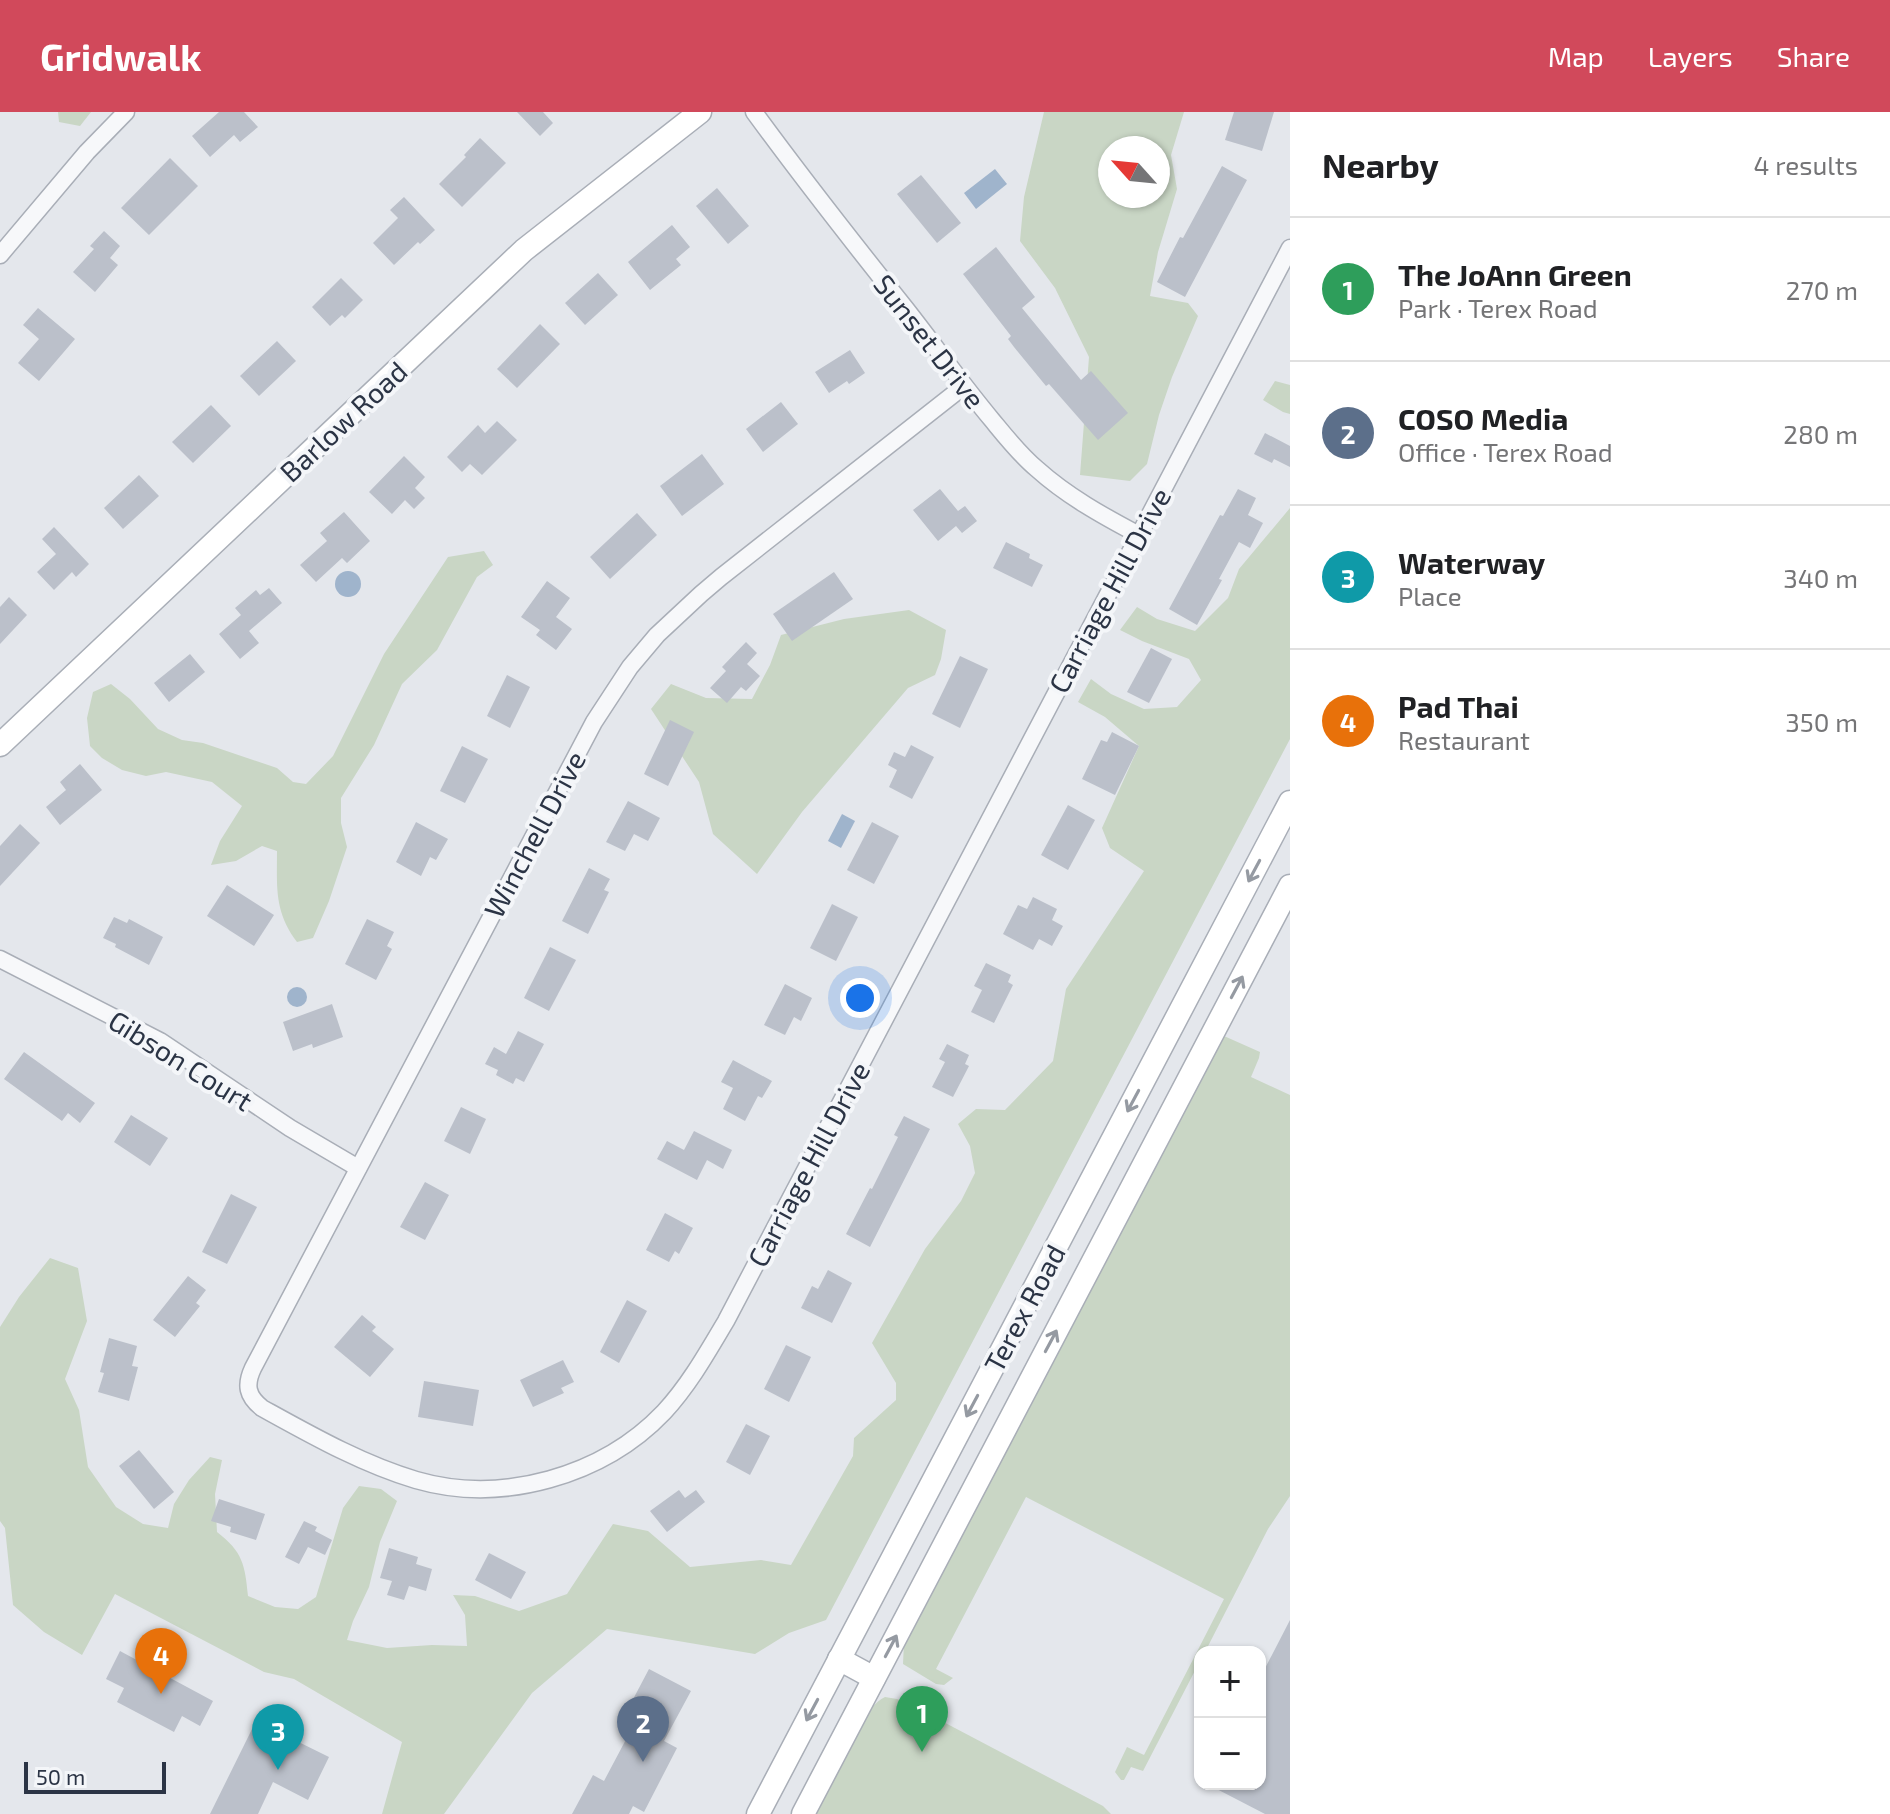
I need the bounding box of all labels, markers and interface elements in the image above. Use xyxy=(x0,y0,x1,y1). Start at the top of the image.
text: Gridwalk xyxy=(40,33,202,79)
text: Map xyxy=(1548,39,1604,73)
text: Layers xyxy=(1648,39,1733,73)
text: Share xyxy=(1777,39,1850,73)
north arrow xyxy=(1098,136,1170,208)
text: Nearby xyxy=(1322,144,1439,185)
text: 4 results xyxy=(1753,149,1858,180)
text: The JoAnn Green xyxy=(1398,256,1632,292)
street label: Sunset Drive xyxy=(867,267,993,415)
text: 1 xyxy=(1342,274,1354,305)
text: 270 m xyxy=(1786,274,1858,305)
text: Park · Terex Road xyxy=(1398,292,1598,323)
street label: Barlow Road xyxy=(272,354,414,488)
text: COSO Media xyxy=(1398,400,1568,436)
text: 2 xyxy=(1340,418,1356,449)
text: 280 m xyxy=(1783,418,1858,449)
text: Office · Terex Road xyxy=(1398,436,1613,467)
street label: Carriage Hill Drive xyxy=(1041,482,1177,698)
text: Waterway xyxy=(1398,544,1545,580)
text: 3 xyxy=(1341,562,1355,593)
text: 340 m xyxy=(1783,562,1858,593)
text: Place xyxy=(1398,580,1462,611)
text: Pad Thai xyxy=(1398,688,1519,724)
text: 4 xyxy=(1340,706,1356,737)
text: 350 m xyxy=(1785,706,1858,737)
text: Restaurant xyxy=(1398,724,1530,755)
street label: Winchell Drive xyxy=(476,745,592,923)
one-way arrow xyxy=(1245,859,1261,882)
one-way arrow xyxy=(1230,976,1245,1000)
your location xyxy=(840,978,880,1018)
street label: Gibson Court xyxy=(103,1002,259,1118)
street label: Carriage Hill Drive xyxy=(740,1056,876,1272)
one-way arrow xyxy=(1124,1089,1140,1113)
street label: Terex Road xyxy=(976,1238,1072,1378)
one-way arrow xyxy=(1044,1330,1060,1354)
one-way arrow xyxy=(964,1393,980,1417)
pin: 4 xyxy=(135,1628,187,1694)
one-way arrow xyxy=(884,1634,900,1658)
map controls xyxy=(1194,1646,1266,1790)
button: + xyxy=(1194,1646,1266,1718)
pin: 1 xyxy=(896,1686,948,1752)
pin: 2 xyxy=(617,1696,669,1762)
one-way arrow xyxy=(804,1698,820,1721)
pin: 3 xyxy=(252,1704,304,1770)
button: − xyxy=(1194,1718,1266,1790)
scale bar xyxy=(24,1758,166,1794)
text: 50 m xyxy=(36,1763,85,1789)

